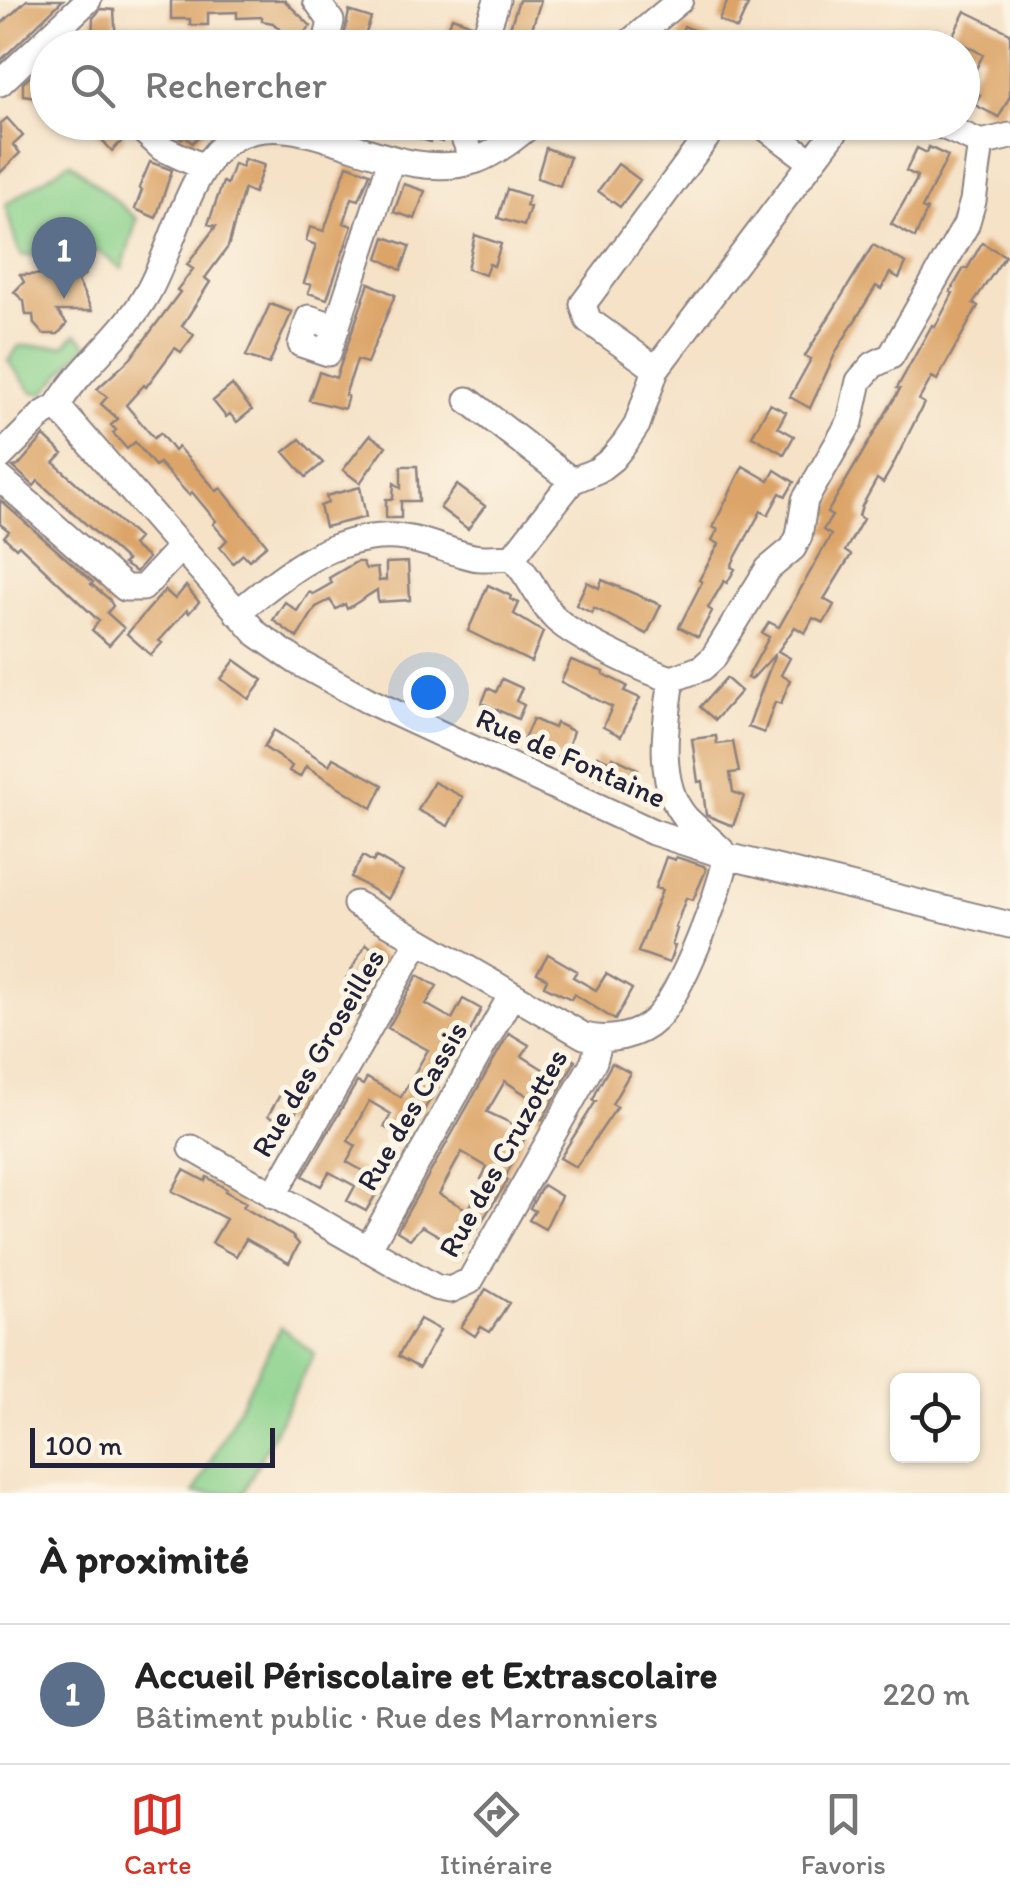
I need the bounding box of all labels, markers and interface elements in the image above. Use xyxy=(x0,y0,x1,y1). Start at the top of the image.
search box xyxy=(30,30,980,140)
icon: search xyxy=(65,58,120,113)
text: Rechercher xyxy=(145,62,327,108)
pin: 1 xyxy=(32,216,96,299)
your location xyxy=(403,667,454,718)
street label: Rue de Fontaine xyxy=(470,699,672,816)
street label: Rue des Groseilles xyxy=(243,942,392,1164)
street label: Rue des Cassis xyxy=(348,1014,475,1197)
street label: Rue des Cruzottes xyxy=(430,1042,575,1264)
map controls xyxy=(890,1373,980,1463)
button: locate xyxy=(890,1373,980,1463)
scale bar xyxy=(30,1423,275,1468)
text: 100 m xyxy=(45,1428,122,1462)
text: À proximité xyxy=(40,1533,249,1584)
text: Accueil Périscolaire et Extrascolaire xyxy=(135,1652,717,1698)
text: 1 xyxy=(65,1675,80,1713)
text: 220 m xyxy=(883,1675,970,1713)
text: Bâtiment public · Rue des Marronniers xyxy=(135,1698,658,1736)
tab: Carte xyxy=(124,1787,192,1881)
tab: Itinéraire xyxy=(440,1787,553,1881)
tab: Favoris xyxy=(801,1787,886,1881)

